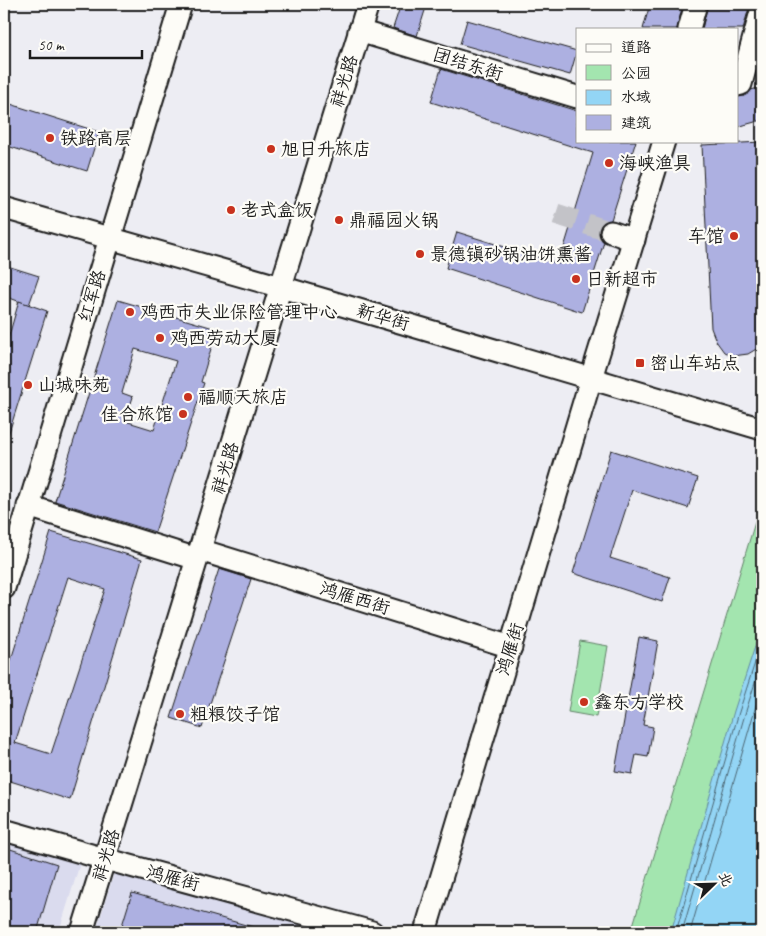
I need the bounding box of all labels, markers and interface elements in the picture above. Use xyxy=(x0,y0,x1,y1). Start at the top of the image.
scale bar xyxy=(30,28,142,60)
legend xyxy=(576,28,738,142)
text: 50 m xyxy=(38,36,65,55)
text: 道路 xyxy=(621,38,651,57)
street label: 团结东街 xyxy=(430,43,506,85)
street label: 祥光路 xyxy=(326,52,362,110)
text: 公园 xyxy=(621,64,651,83)
text: 水域 xyxy=(621,88,651,107)
text: 建筑 xyxy=(621,114,651,133)
place label: 铁路高层 xyxy=(60,127,132,149)
marker: 铁路高层 xyxy=(44,132,56,144)
place label: 旭日升旅店 xyxy=(281,138,371,160)
marker: 旭日升旅店 xyxy=(265,143,277,155)
place label: 海峡渔具 xyxy=(619,152,691,174)
marker: 海峡渔具 xyxy=(603,157,615,169)
place label: 老式盒饭 xyxy=(241,199,313,221)
marker: 老式盒饭 xyxy=(225,204,237,216)
place label: 鼎福园火锅 xyxy=(349,209,439,231)
marker: 鼎福园火锅 xyxy=(333,214,345,226)
place label: 车馆 xyxy=(688,225,724,247)
marker: 车馆 xyxy=(728,230,740,242)
place label: 景德镇砂锅油饼熏酱 xyxy=(430,243,592,265)
marker: 景德镇砂锅油饼熏酱 xyxy=(414,248,426,260)
street label: 红军路 xyxy=(74,267,110,325)
place label: 日新超市 xyxy=(586,268,658,290)
marker: 日新超市 xyxy=(570,273,582,285)
street label: 新华街 xyxy=(354,299,412,335)
place label: 鸡西市失业保险管理中心 xyxy=(140,301,338,323)
marker: 鸡西市失业保险管理中心 xyxy=(124,306,136,318)
place label: 鸡西劳动大厦 xyxy=(170,327,278,349)
marker: 鸡西劳动大厦 xyxy=(154,332,166,344)
place label: 密山车站点 xyxy=(650,352,740,374)
marker: 密山车站点 xyxy=(634,357,646,369)
place label: 山城味苑 xyxy=(38,374,110,396)
marker: 山城味苑 xyxy=(22,379,34,391)
place label: 福顺天旅店 xyxy=(198,386,288,408)
marker: 福顺天旅店 xyxy=(182,391,194,403)
place label: 佳合旅馆 xyxy=(101,403,173,425)
marker: 佳合旅馆 xyxy=(177,408,189,420)
street label: 祥光路 xyxy=(207,439,243,497)
street label: 鸿雁西街 xyxy=(317,577,393,619)
street label: 鸿雁街 xyxy=(492,620,528,678)
place label: 鑫东方学校 xyxy=(594,691,684,713)
marker: 鑫东方学校 xyxy=(578,696,590,708)
place label: 粗粮饺子馆 xyxy=(190,703,280,725)
marker: 粗粮饺子馆 xyxy=(174,708,186,720)
street label: 祥光路 xyxy=(88,826,124,884)
north arrow xyxy=(688,858,738,908)
street label: 鸿雁街 xyxy=(144,860,202,896)
text: 北 xyxy=(715,869,736,889)

